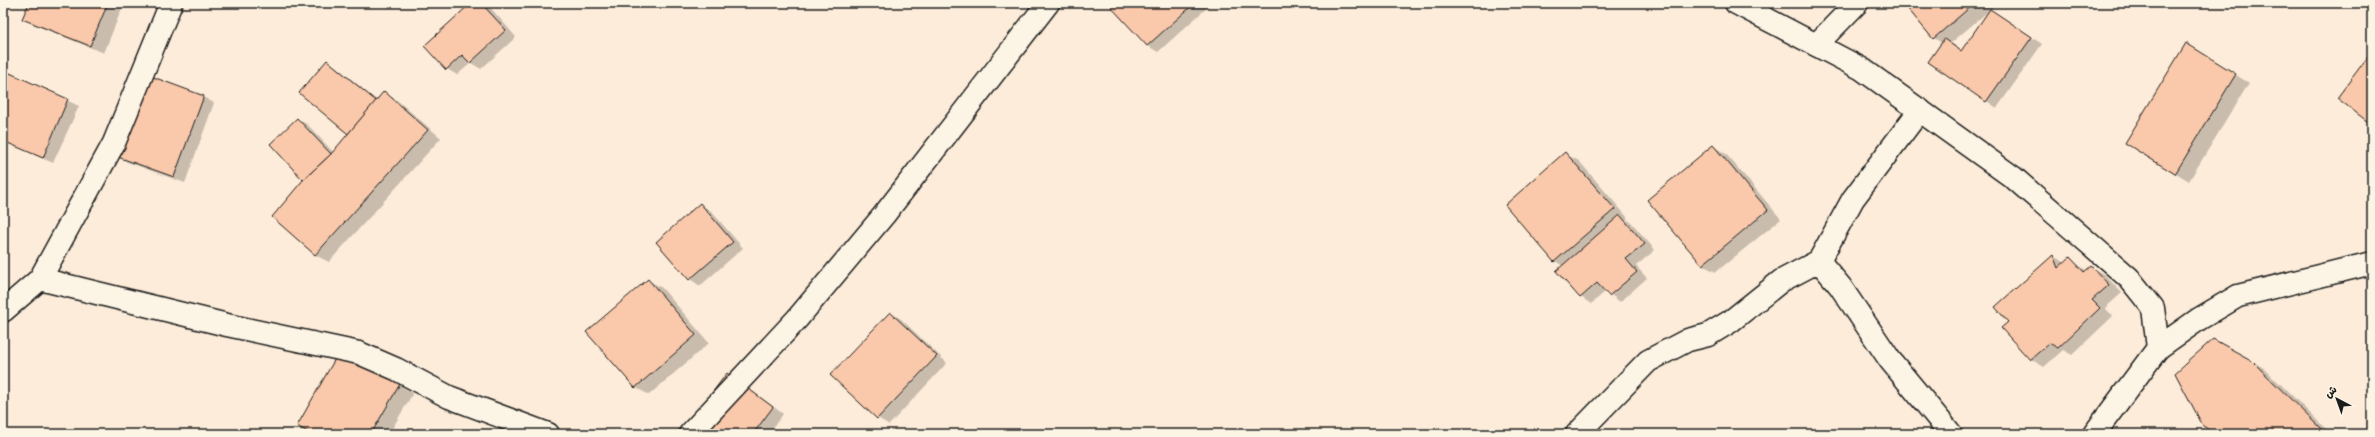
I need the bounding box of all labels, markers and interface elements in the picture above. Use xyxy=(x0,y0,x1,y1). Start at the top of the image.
north arrow xyxy=(2317,379,2357,419)
text: ش xyxy=(2322,383,2340,401)

